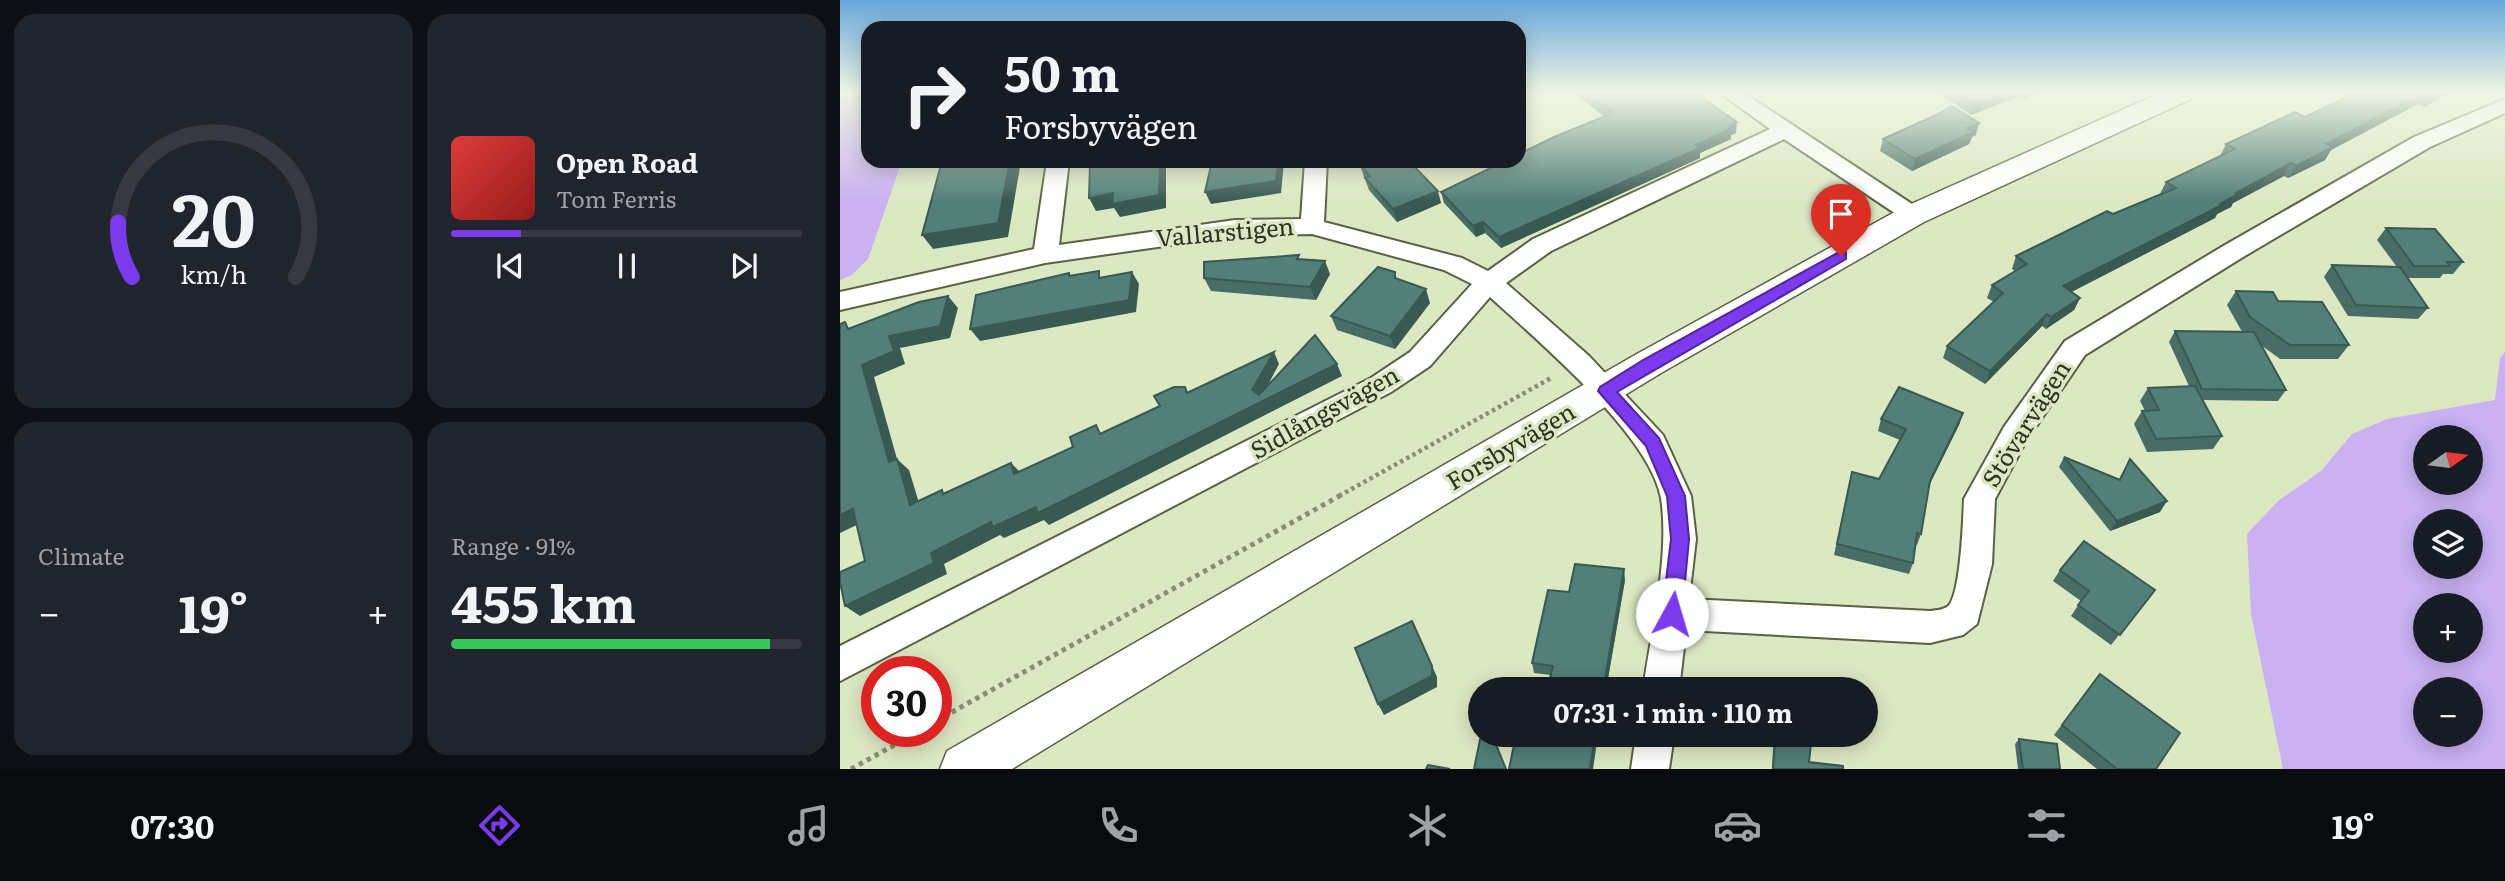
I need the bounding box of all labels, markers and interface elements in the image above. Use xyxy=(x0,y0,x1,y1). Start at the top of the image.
text: 50 m xyxy=(1004,34,1120,107)
icon: right xyxy=(889,49,980,140)
text: Forsbyvägen xyxy=(1004,101,1198,149)
text: Open Road xyxy=(556,142,698,181)
text: 20 xyxy=(172,161,255,269)
text: Tom Ferris xyxy=(556,181,676,215)
pin xyxy=(1811,184,1871,256)
icon: arrive xyxy=(1822,195,1860,233)
street label: Vallarstigen xyxy=(1154,207,1295,254)
icon: previous xyxy=(491,247,529,285)
icon: pause xyxy=(608,247,646,285)
icon: next xyxy=(725,247,763,285)
text: km/h xyxy=(180,255,247,292)
street label: Stövarvägen xyxy=(1972,353,2078,493)
street label: Sidlångsvägen xyxy=(1243,355,1405,466)
street label: Forsbyvägen xyxy=(1438,392,1581,497)
north arrow xyxy=(2413,425,2483,495)
map controls xyxy=(2413,425,2483,747)
button: layers xyxy=(2413,509,2483,579)
text: Range · 91% xyxy=(451,528,575,562)
text: Climate xyxy=(38,538,124,572)
text: 455 km xyxy=(451,562,636,639)
text: 19° xyxy=(179,572,248,649)
position arrow xyxy=(1635,577,1709,651)
text: − xyxy=(38,582,60,639)
text: + xyxy=(367,582,389,639)
button: + xyxy=(2413,593,2483,663)
speed limit sign: 30 xyxy=(861,656,952,747)
button: − xyxy=(2413,677,2483,747)
text: 07:31 · 1 min · 110 m xyxy=(1553,692,1793,731)
text: 07:30 xyxy=(130,801,214,849)
icon: directions xyxy=(475,801,524,850)
icon: music xyxy=(784,801,833,850)
icon: phone xyxy=(1094,801,1143,850)
icon: climate xyxy=(1403,801,1452,850)
icon: car xyxy=(1713,801,1762,850)
icon: filters xyxy=(2022,801,2071,850)
text: 19° xyxy=(2332,801,2375,849)

